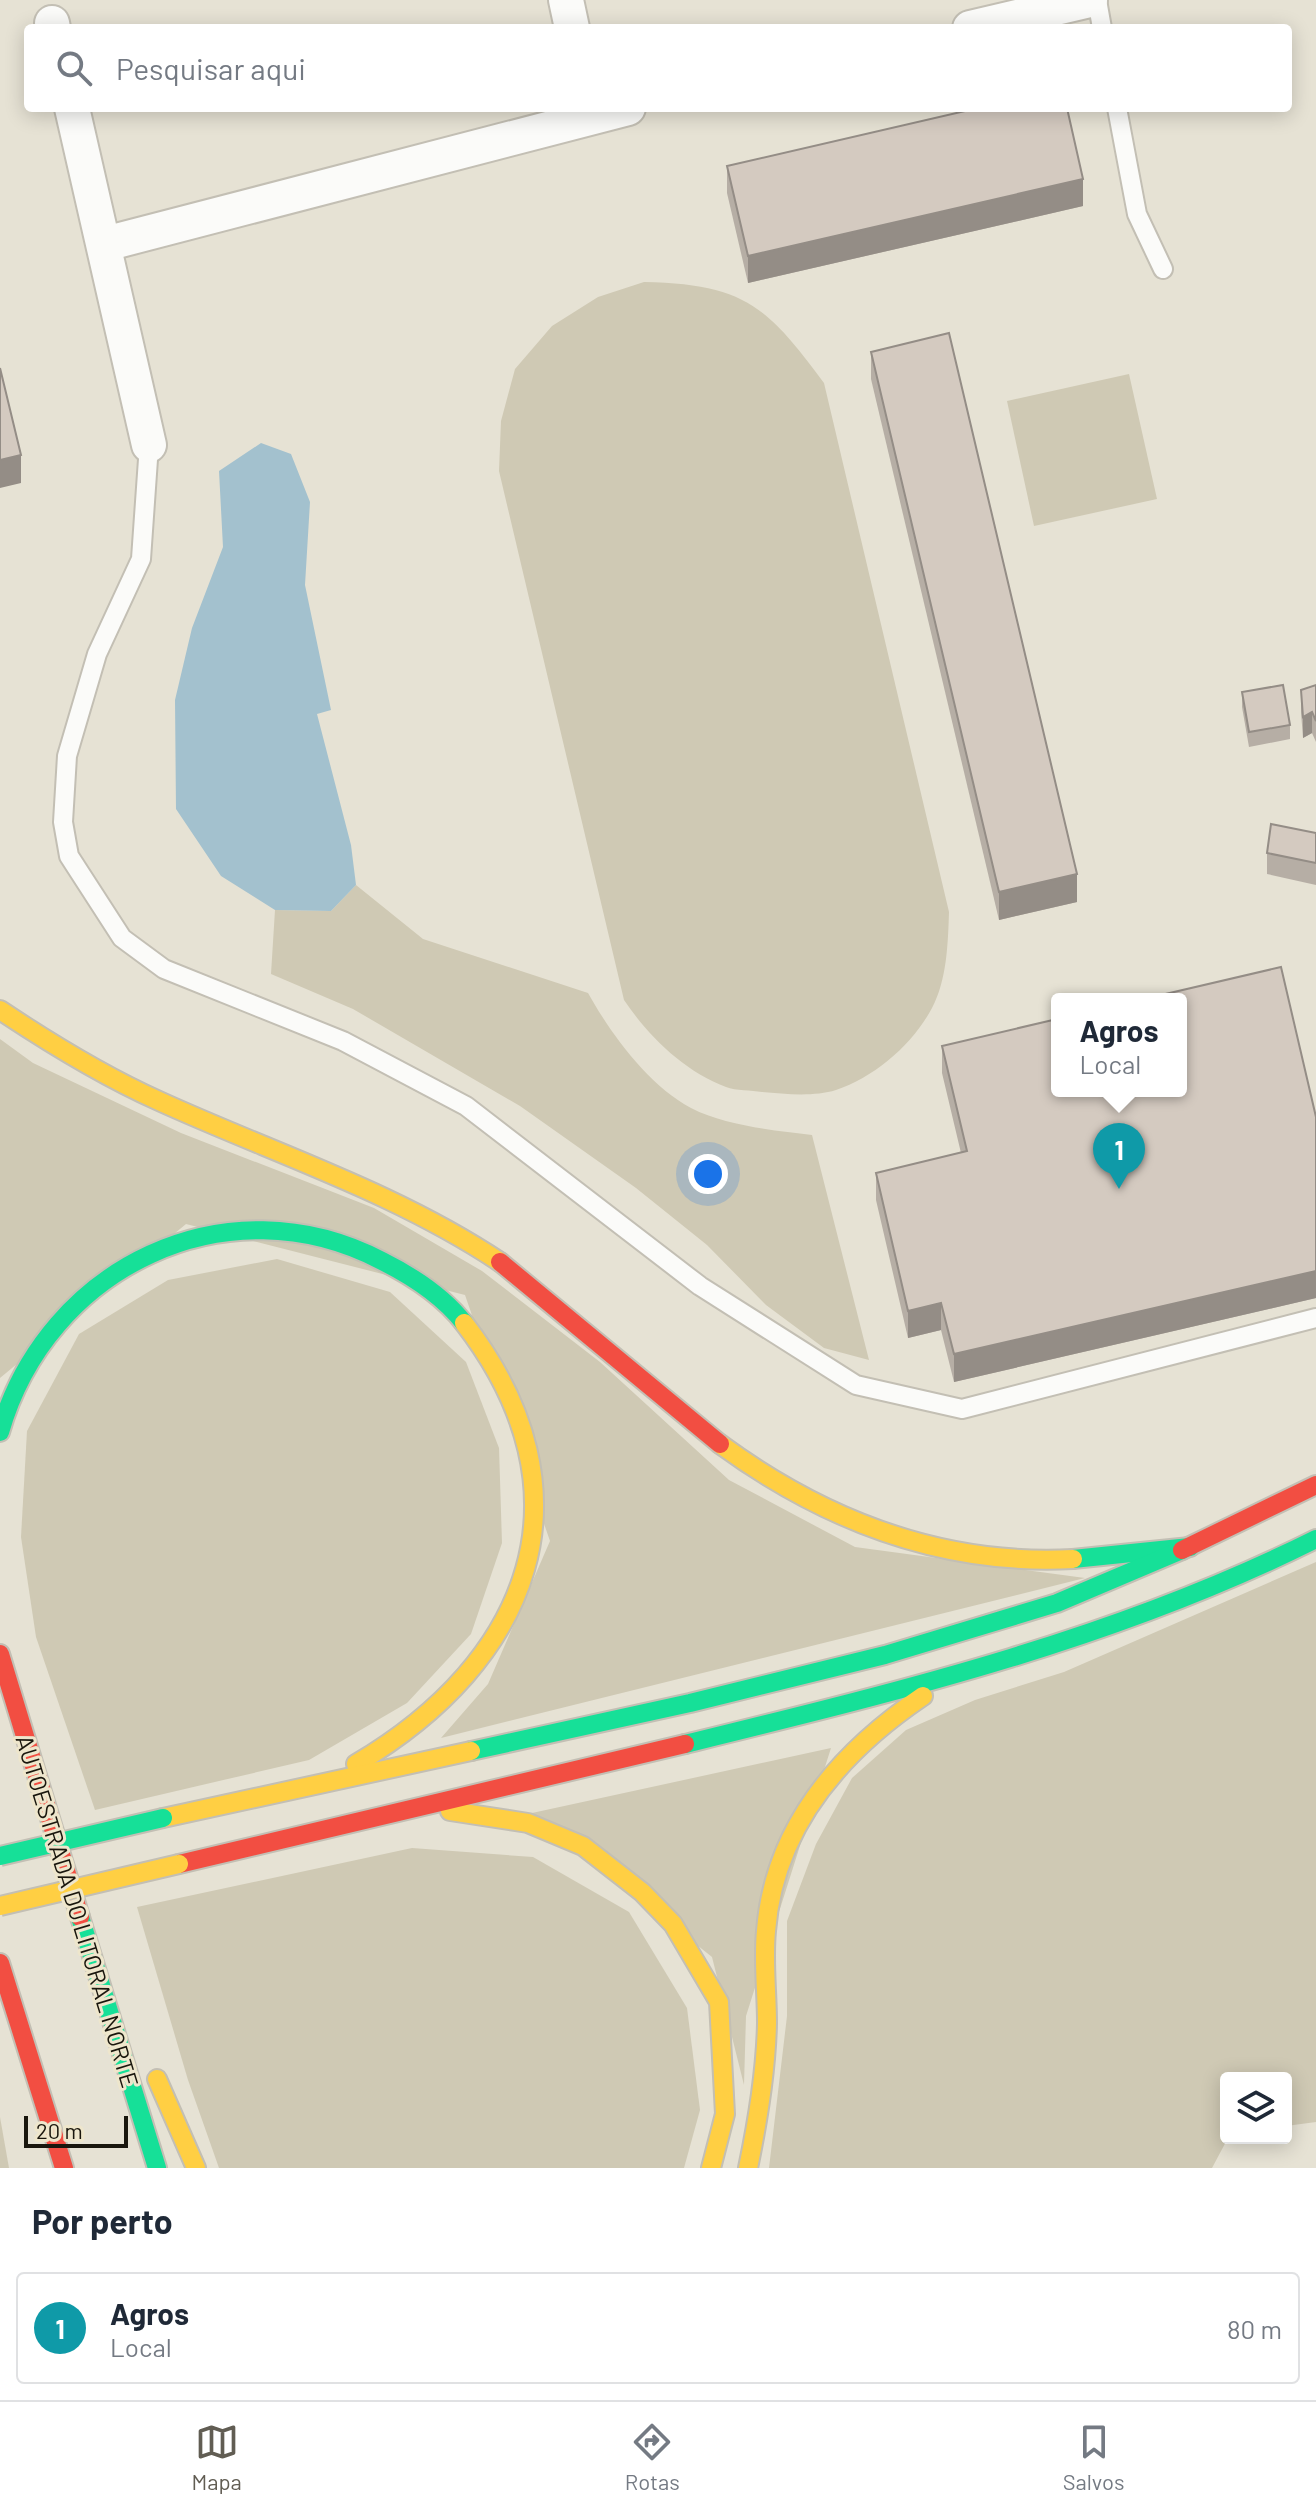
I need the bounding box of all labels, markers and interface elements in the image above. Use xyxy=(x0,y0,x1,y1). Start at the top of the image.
search box xyxy=(24,24,1292,112)
icon: search xyxy=(52,46,96,90)
text: Pesquisar aqui xyxy=(116,50,306,86)
popup xyxy=(1051,993,1187,1097)
text: Agros xyxy=(1079,1012,1159,1048)
text: Local xyxy=(1079,1048,1141,1079)
pin: 1 xyxy=(1093,1123,1145,1189)
your location xyxy=(688,1154,728,1194)
street label: AUTOESTRADA DO LITORAL NORTE xyxy=(10,1731,146,2091)
map controls xyxy=(1220,2072,1292,2144)
button: layers xyxy=(1220,2072,1292,2144)
scale bar xyxy=(24,2112,128,2148)
text: 20 m xyxy=(36,2117,83,2143)
text: Por perto xyxy=(32,2200,173,2241)
text: Agros xyxy=(110,2295,189,2331)
text: 1 xyxy=(55,2313,65,2344)
text: 80 m xyxy=(1227,2313,1282,2344)
text: Local xyxy=(110,2331,172,2362)
tab: Mapa xyxy=(191,2420,242,2494)
tab: Rotas xyxy=(625,2420,680,2494)
tab: Salvos xyxy=(1063,2420,1125,2494)

